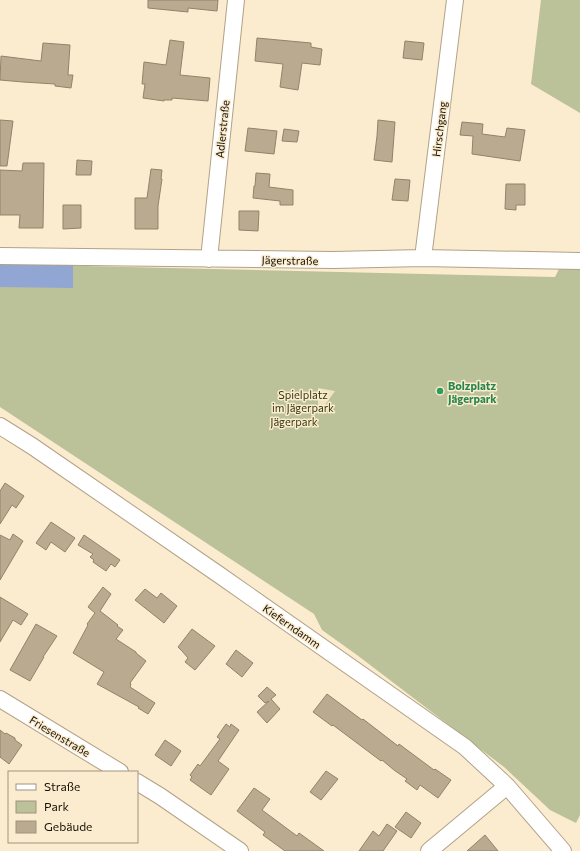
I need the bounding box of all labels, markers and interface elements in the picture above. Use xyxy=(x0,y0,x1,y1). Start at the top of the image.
street label: Adlerstraße xyxy=(212,99,232,159)
street label: Hirschgang xyxy=(429,100,449,158)
street label: Jägerstraße xyxy=(261,253,319,268)
place label: Bolzplatz Jägerpark xyxy=(448,379,497,406)
marker: Bolzplatz Jägerpark xyxy=(435,386,445,396)
park label: Spielplatz im Jägerpark xyxy=(272,388,334,415)
park label: Jägerpark xyxy=(270,415,318,429)
street label: Kieferndamm xyxy=(260,601,324,651)
street label: Friesenstraße xyxy=(27,713,93,759)
legend xyxy=(8,771,138,843)
text: Straße xyxy=(44,779,80,793)
text: Park xyxy=(44,799,70,813)
text: Gebäude xyxy=(44,819,92,833)

